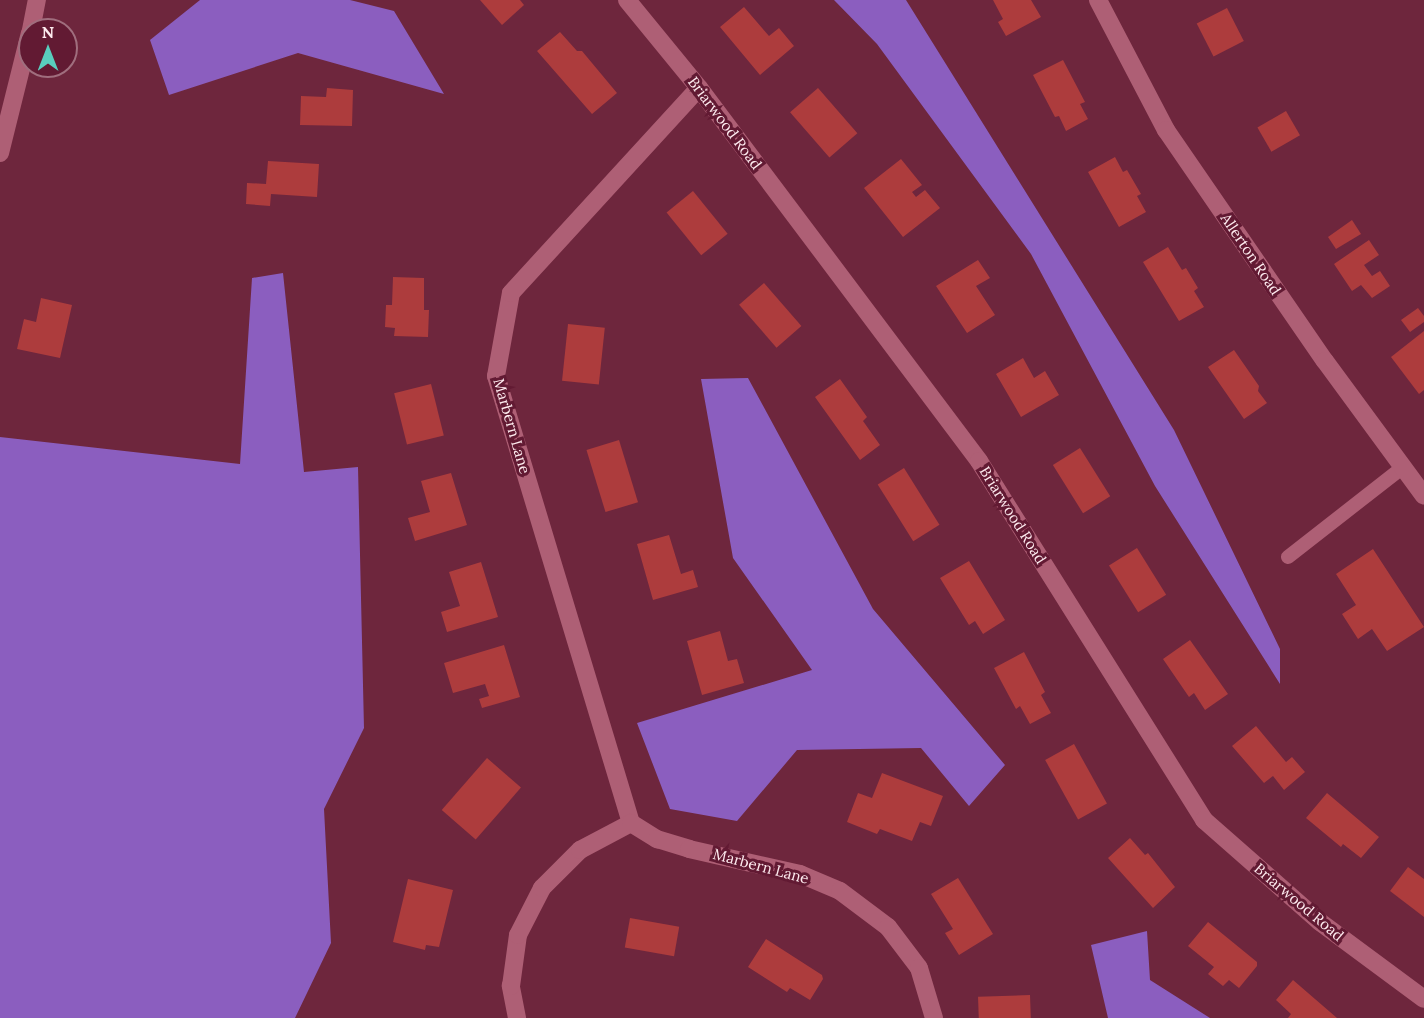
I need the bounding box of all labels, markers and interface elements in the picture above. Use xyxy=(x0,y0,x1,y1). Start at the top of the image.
north arrow xyxy=(18,18,78,78)
text: N xyxy=(42,22,54,42)
street label: Briarwood Road xyxy=(684,73,766,173)
street label: Allerton Road xyxy=(1217,210,1285,298)
street label: Marbern Lane xyxy=(490,376,534,476)
street label: Briarwood Road xyxy=(976,463,1050,567)
street label: Marbern Lane xyxy=(711,845,811,887)
street label: Briarwood Road xyxy=(1251,859,1347,945)

